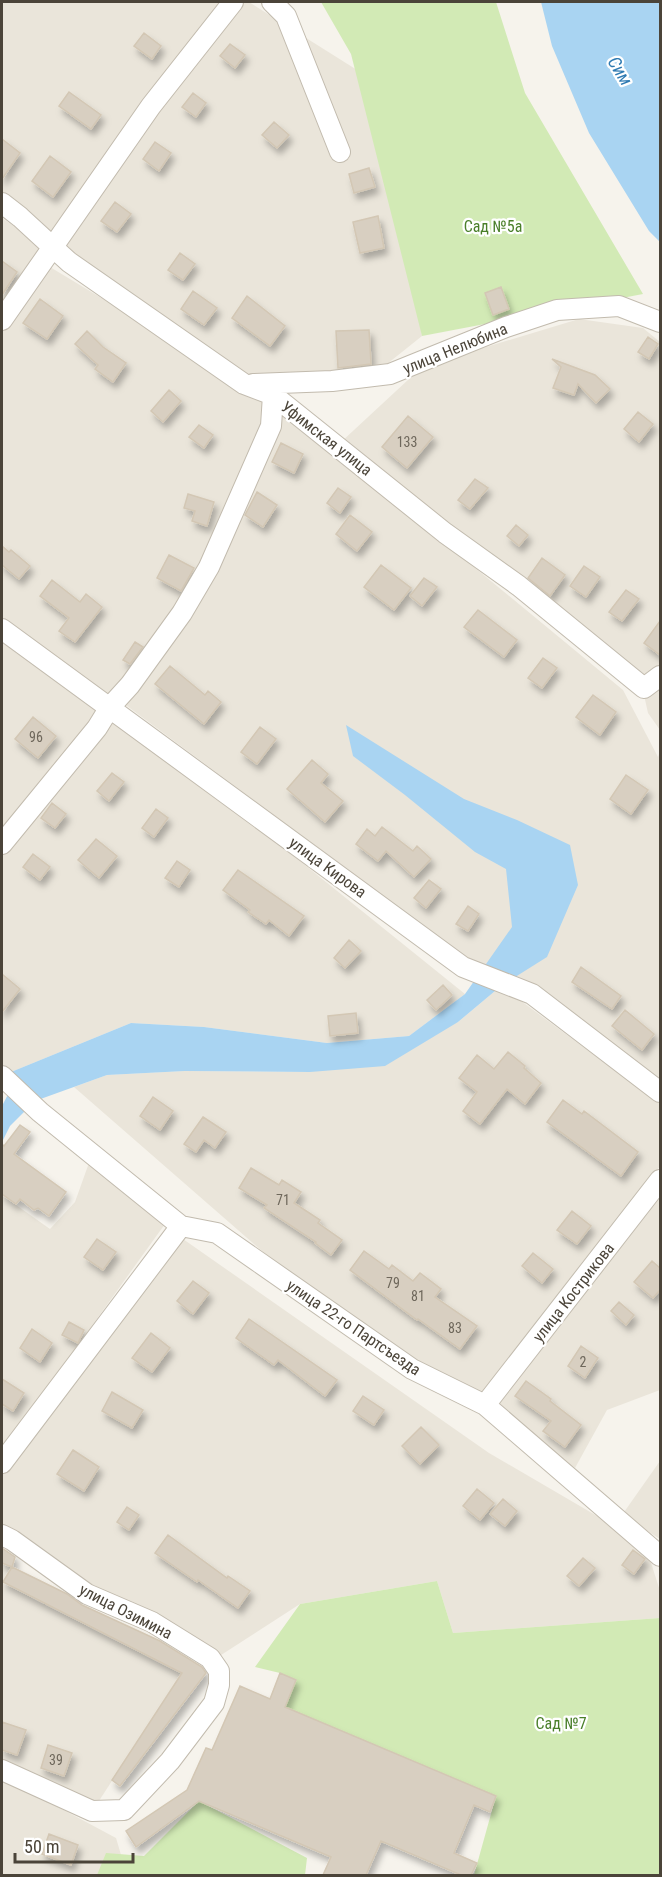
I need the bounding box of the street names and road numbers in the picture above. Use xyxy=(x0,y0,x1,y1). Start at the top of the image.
street label: улица Нелюбина xyxy=(400,319,510,378)
street label: Уфимская улица xyxy=(278,397,376,480)
street label: улица Кирова xyxy=(285,833,370,902)
street label: улица Кострикова xyxy=(529,1239,618,1346)
street label: улица 22-го Партсъезда xyxy=(283,1275,424,1379)
street label: улица Озимина xyxy=(76,1580,175,1643)

